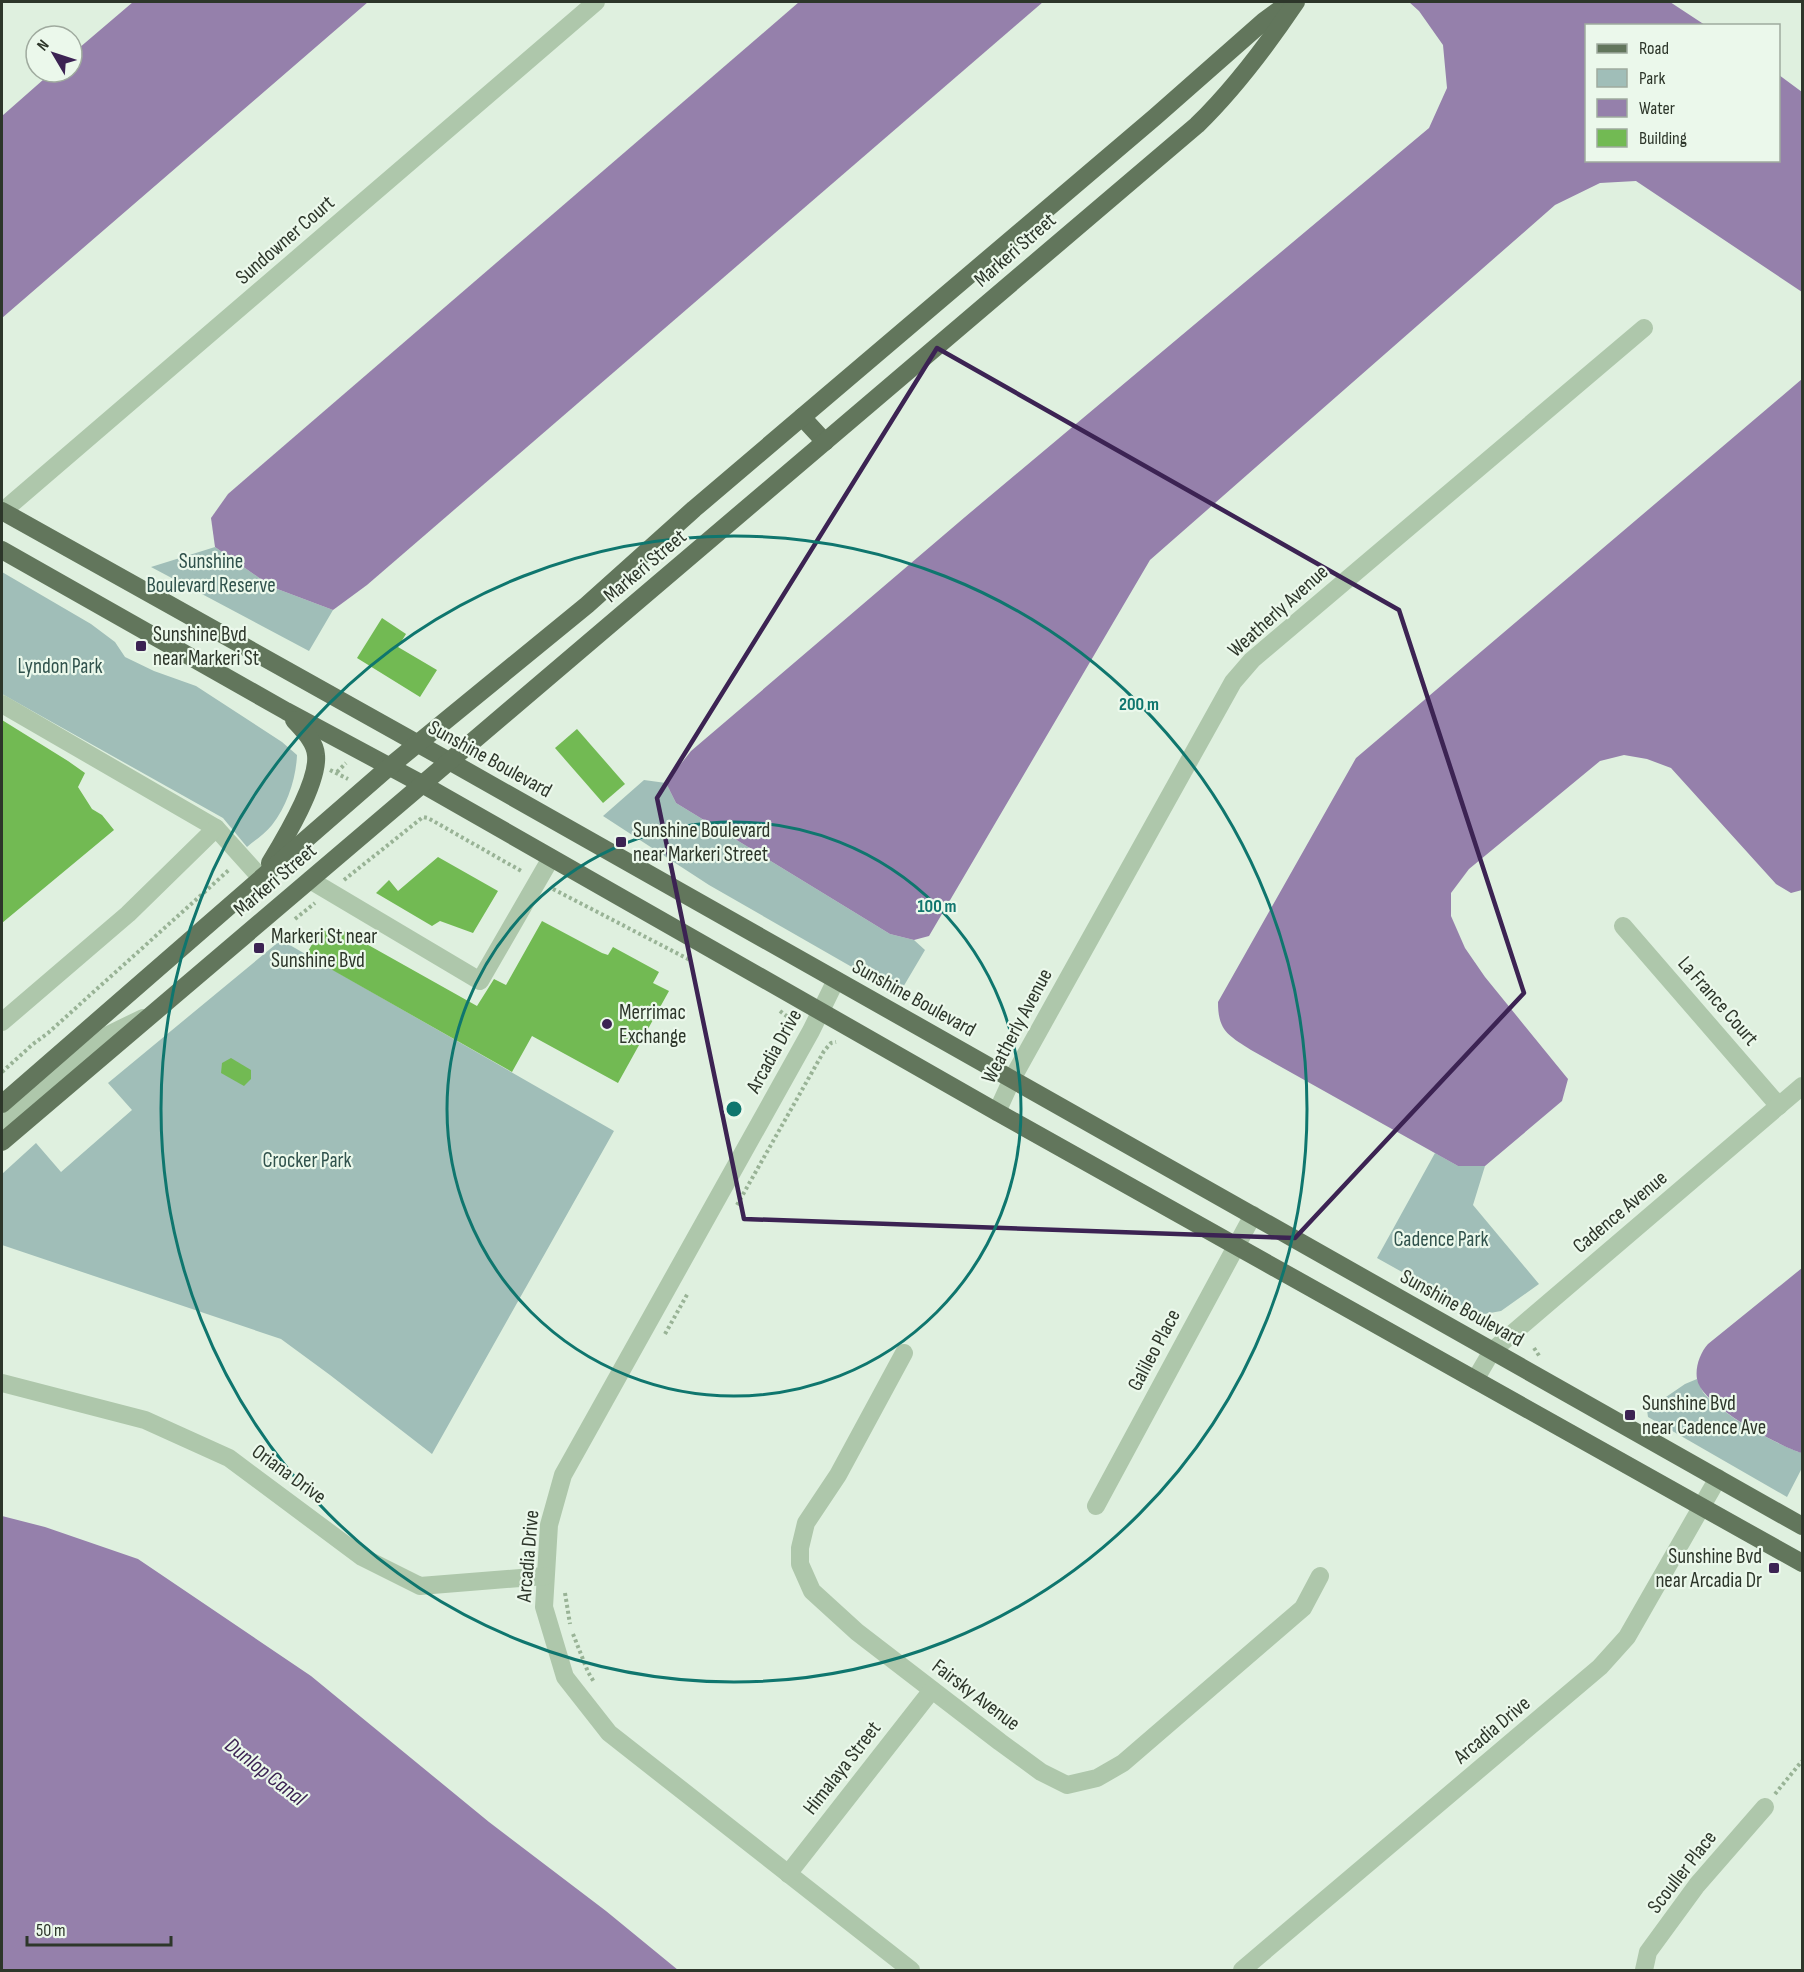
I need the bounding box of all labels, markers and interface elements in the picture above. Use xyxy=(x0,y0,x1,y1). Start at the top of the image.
north arrow xyxy=(24,24,84,84)
legend xyxy=(1585,24,1780,162)
text: N xyxy=(33,36,54,55)
text: Road xyxy=(1639,38,1669,59)
text: Park xyxy=(1639,68,1665,89)
text: Water xyxy=(1639,98,1675,119)
text: Building xyxy=(1639,128,1687,149)
street label: Sundowner Court xyxy=(230,190,340,290)
street label: Markeri Street xyxy=(969,208,1061,292)
street label: Markeri Street xyxy=(599,524,691,608)
park label: Sunshine Boulevard Reserve xyxy=(146,549,276,598)
street label: Weatherly Avenue xyxy=(1223,559,1333,663)
place label: Sunshine Bvd near Markeri St xyxy=(153,622,259,671)
marker: Sunshine Bvd near Markeri St xyxy=(134,639,148,653)
park label: Lyndon Park xyxy=(18,654,102,679)
text: 200 m xyxy=(1119,694,1159,715)
street label: Sunshine Boulevard xyxy=(424,715,556,803)
place label: Sunshine Boulevard near Markeri Street xyxy=(633,818,770,867)
marker: Sunshine Boulevard near Markeri Street xyxy=(614,835,628,849)
street label: Markeri Street xyxy=(229,838,321,922)
text: 100 m xyxy=(918,896,957,917)
place label: Markeri St near Sunshine Bvd xyxy=(271,924,377,973)
marker: Markeri St near Sunshine Bvd xyxy=(252,941,266,955)
street label: La France Court xyxy=(1672,951,1764,1051)
street label: Sunshine Boulevard xyxy=(848,954,980,1042)
street label: Weatherly Avenue xyxy=(976,964,1058,1088)
place label: Merrimac Exchange xyxy=(619,1000,686,1049)
street label: Arcadia Drive xyxy=(740,1005,807,1098)
marker: Merrimac Exchange xyxy=(600,1017,614,1031)
centre of rings xyxy=(724,1099,744,1119)
park label: Crocker Park xyxy=(262,1148,352,1173)
street label: Cadence Avenue xyxy=(1568,1165,1672,1259)
park label: Cadence Park xyxy=(1394,1227,1488,1252)
street label: Sunshine Boulevard xyxy=(1396,1264,1528,1352)
street label: Galileo Place xyxy=(1122,1305,1186,1395)
place label: Sunshine Bvd near Cadence Ave xyxy=(1642,1391,1766,1440)
marker: Sunshine Bvd near Cadence Ave xyxy=(1623,1408,1637,1422)
street label: Oriana Drive xyxy=(247,1439,331,1509)
street label: Arcadia Drive xyxy=(511,1509,544,1604)
place label: Sunshine Bvd near Arcadia Dr xyxy=(1655,1544,1762,1593)
marker: Sunshine Bvd near Arcadia Dr xyxy=(1767,1561,1781,1575)
street label: Fairsky Avenue xyxy=(927,1654,1025,1736)
street label: Arcadia Drive xyxy=(1448,1691,1535,1770)
street label: Himalaya Street xyxy=(798,1716,886,1820)
water label: Dunlop Canal xyxy=(219,1732,312,1813)
street label: Scouller Place xyxy=(1642,1826,1722,1918)
scale bar xyxy=(27,1909,171,1947)
text: 50 m xyxy=(36,1920,66,1941)

